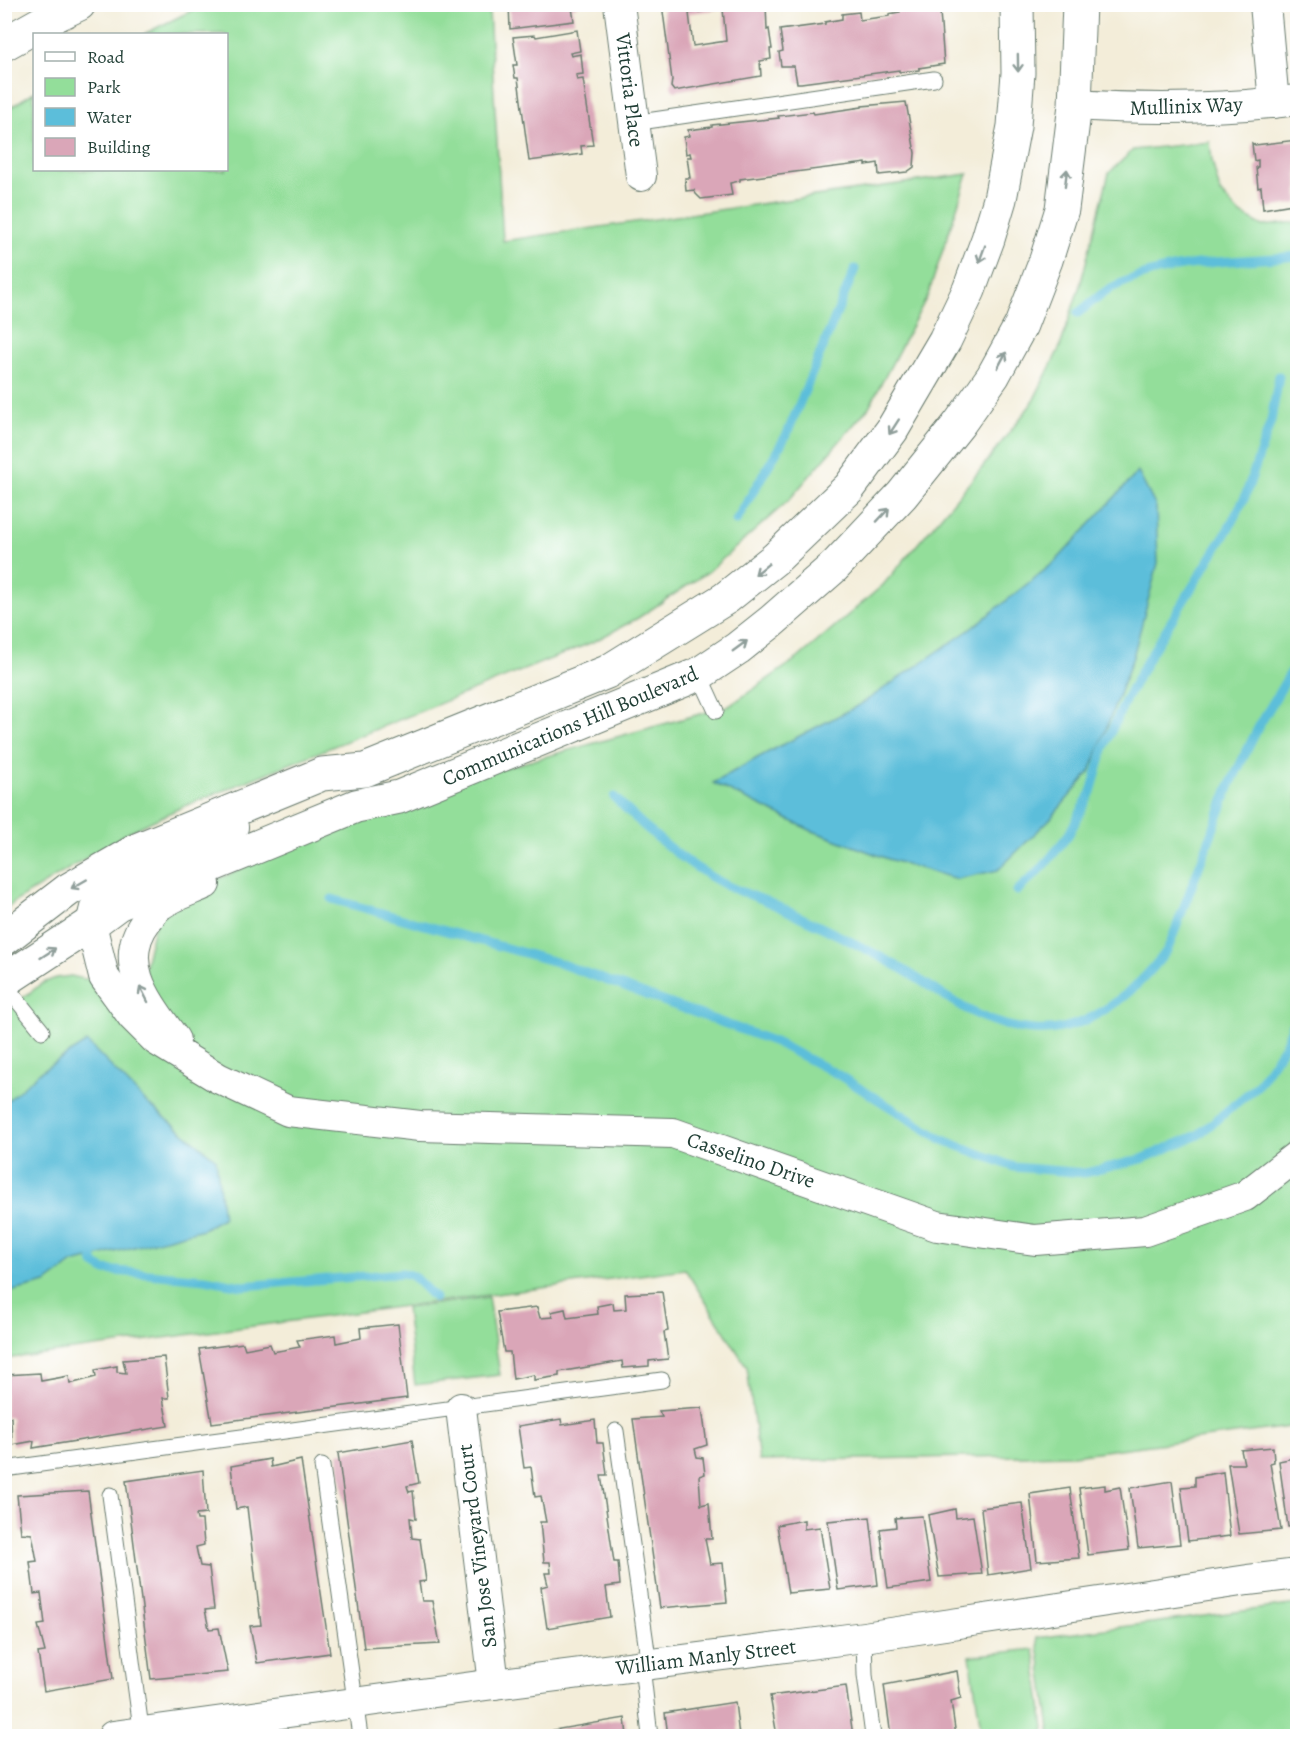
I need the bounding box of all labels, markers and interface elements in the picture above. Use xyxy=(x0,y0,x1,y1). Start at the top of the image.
street label: Vittoria Place xyxy=(609,30,651,149)
legend xyxy=(33,33,228,171)
text: Road xyxy=(87,45,125,69)
one-way arrow xyxy=(1012,52,1024,72)
text: Park xyxy=(87,75,121,99)
street label: Mullinix Way xyxy=(1129,90,1244,122)
text: Water xyxy=(86,105,132,129)
text: Building xyxy=(87,135,151,159)
one-way arrow xyxy=(1061,168,1072,188)
one-way arrow xyxy=(976,244,987,263)
one-way arrow xyxy=(997,352,1008,370)
one-way arrow xyxy=(888,418,900,435)
one-way arrow xyxy=(876,507,891,522)
one-way arrow xyxy=(754,563,770,576)
one-way arrow xyxy=(731,640,747,652)
street label: Communications Hill Boulevard xyxy=(438,659,703,793)
one-way arrow xyxy=(71,878,88,890)
one-way arrow xyxy=(39,946,56,958)
one-way arrow xyxy=(138,985,150,1003)
street label: Casselino Drive xyxy=(683,1125,819,1195)
street label: San Jose Vineyard Court xyxy=(451,1442,503,1649)
street label: William Manly Street xyxy=(613,1632,798,1682)

